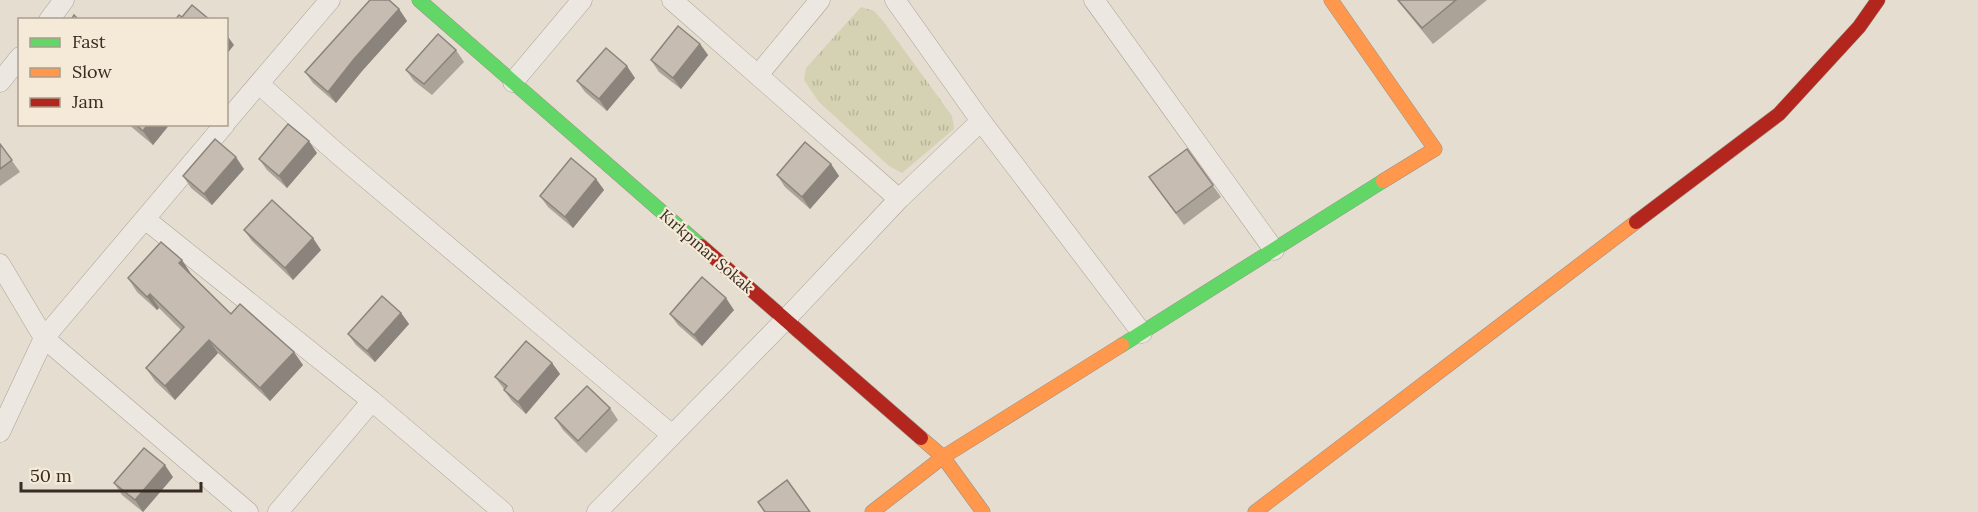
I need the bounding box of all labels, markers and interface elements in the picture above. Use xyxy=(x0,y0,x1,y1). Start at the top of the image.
legend xyxy=(18,18,228,126)
text: Fast xyxy=(72,30,106,53)
text: Slow xyxy=(72,60,112,83)
text: Jam xyxy=(71,90,104,113)
street label: Kırkpınar Sokak xyxy=(656,205,758,297)
scale bar xyxy=(21,455,201,493)
text: 50 m xyxy=(30,464,72,487)

